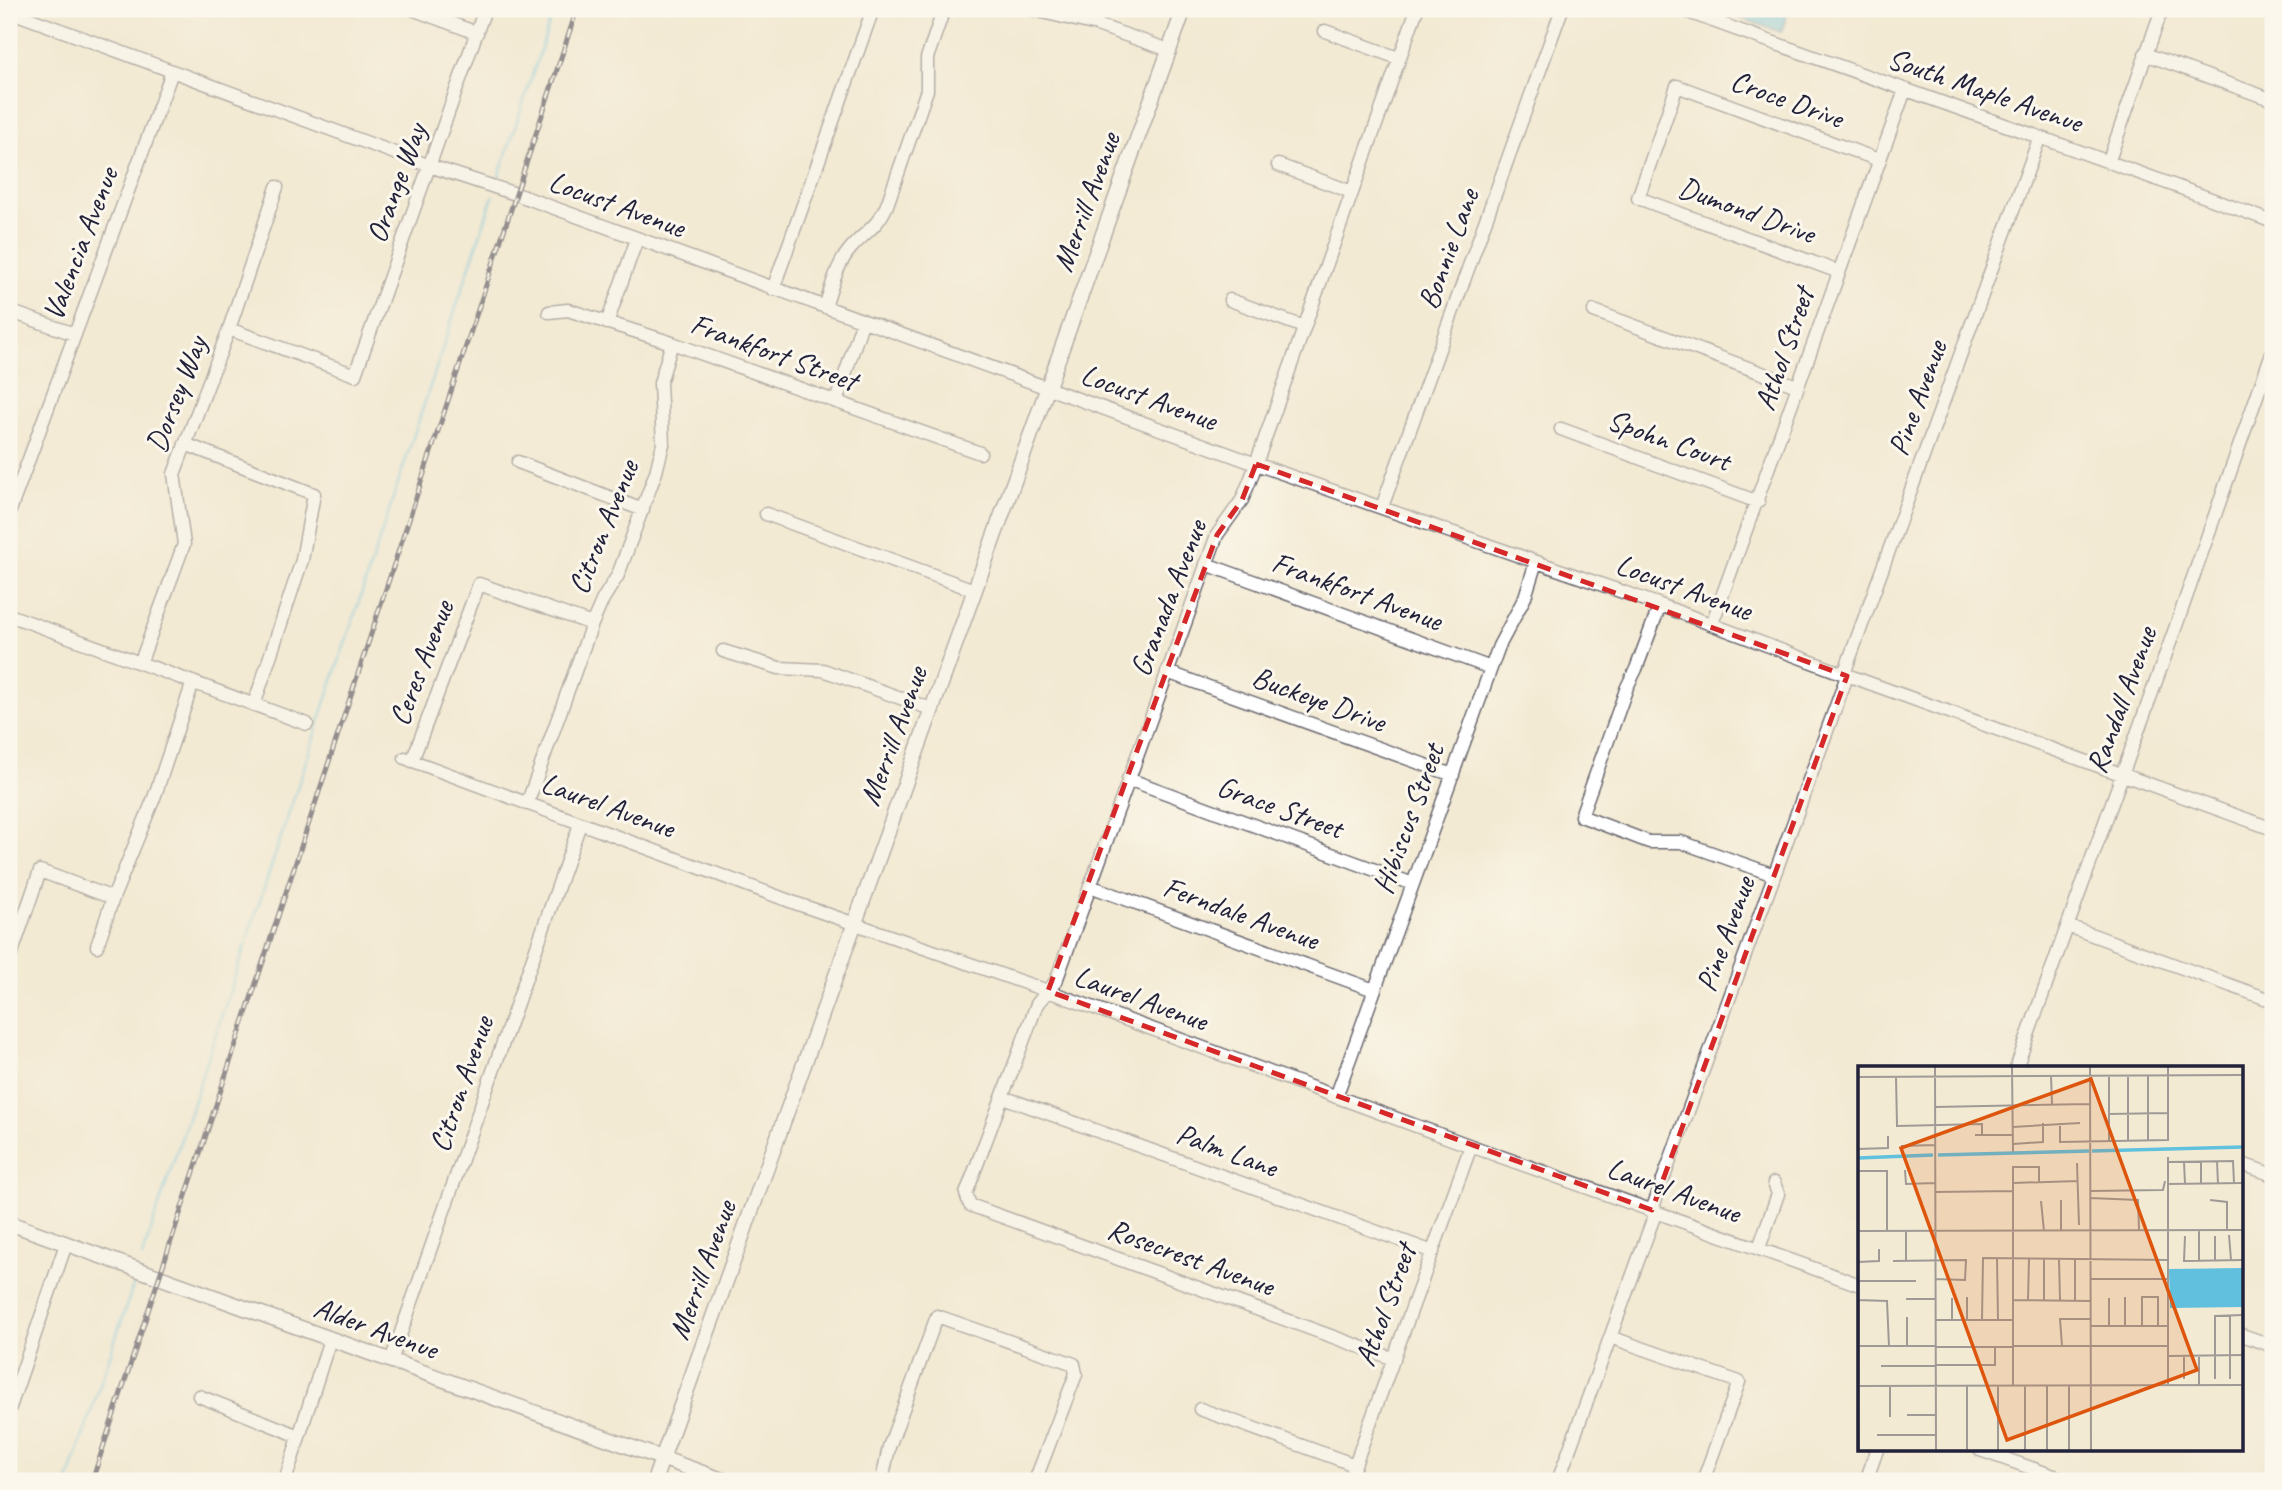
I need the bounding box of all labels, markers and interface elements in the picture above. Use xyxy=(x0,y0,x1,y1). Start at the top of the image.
street label: South Maple Avenue xyxy=(1883,39,2089,142)
street label: Croce Drive xyxy=(1726,61,1850,138)
street label: Orange Way xyxy=(357,116,436,248)
street label: Merrill Avenue xyxy=(1043,125,1129,277)
street label: Valencia Avenue xyxy=(33,160,127,326)
street label: Locust Avenue xyxy=(544,162,692,247)
street label: Dumond Drive xyxy=(1674,168,1822,253)
street label: Bonnie Lane xyxy=(1409,182,1488,314)
street label: Athol Street xyxy=(1745,279,1824,415)
street label: Frankfort Street xyxy=(686,304,866,401)
street label: Dorsey Way xyxy=(137,328,216,457)
street label: Pine Avenue xyxy=(1879,333,1956,461)
street label: Locust Avenue xyxy=(1076,355,1224,440)
street label: Spohn Court xyxy=(1602,400,1738,481)
street label: Citron Avenue xyxy=(559,453,648,599)
street label: Granada Avenue xyxy=(1121,512,1216,681)
street label: Frankfort Avenue xyxy=(1267,543,1449,640)
street label: Locust Avenue xyxy=(1611,545,1759,630)
street label: Ceres Avenue xyxy=(380,593,463,731)
street label: Randall Avenue xyxy=(2077,620,2166,778)
street label: Buckeye Drive xyxy=(1247,657,1393,741)
street label: Merrill Avenue xyxy=(850,659,936,811)
street label: Hibiscus Street xyxy=(1363,736,1454,899)
street label: Laurel Avenue xyxy=(536,763,682,847)
street label: Grace Street xyxy=(1212,767,1351,848)
street label: Ferndale Avenue xyxy=(1158,867,1326,959)
street label: Pine Avenue xyxy=(1687,869,1764,997)
street label: Laurel Avenue xyxy=(1069,956,1215,1040)
street label: Citron Avenue xyxy=(420,1009,503,1157)
inset map xyxy=(1858,1066,2244,1452)
street label: Palm Lane xyxy=(1171,1114,1285,1187)
street label: Laurel Avenue xyxy=(1602,1148,1748,1232)
street label: Merrill Avenue xyxy=(659,1193,745,1345)
street label: Rosecrest Avenue xyxy=(1103,1209,1281,1305)
street label: Athol Street xyxy=(1345,1235,1426,1371)
street label: Alder Avenue xyxy=(309,1288,445,1369)

